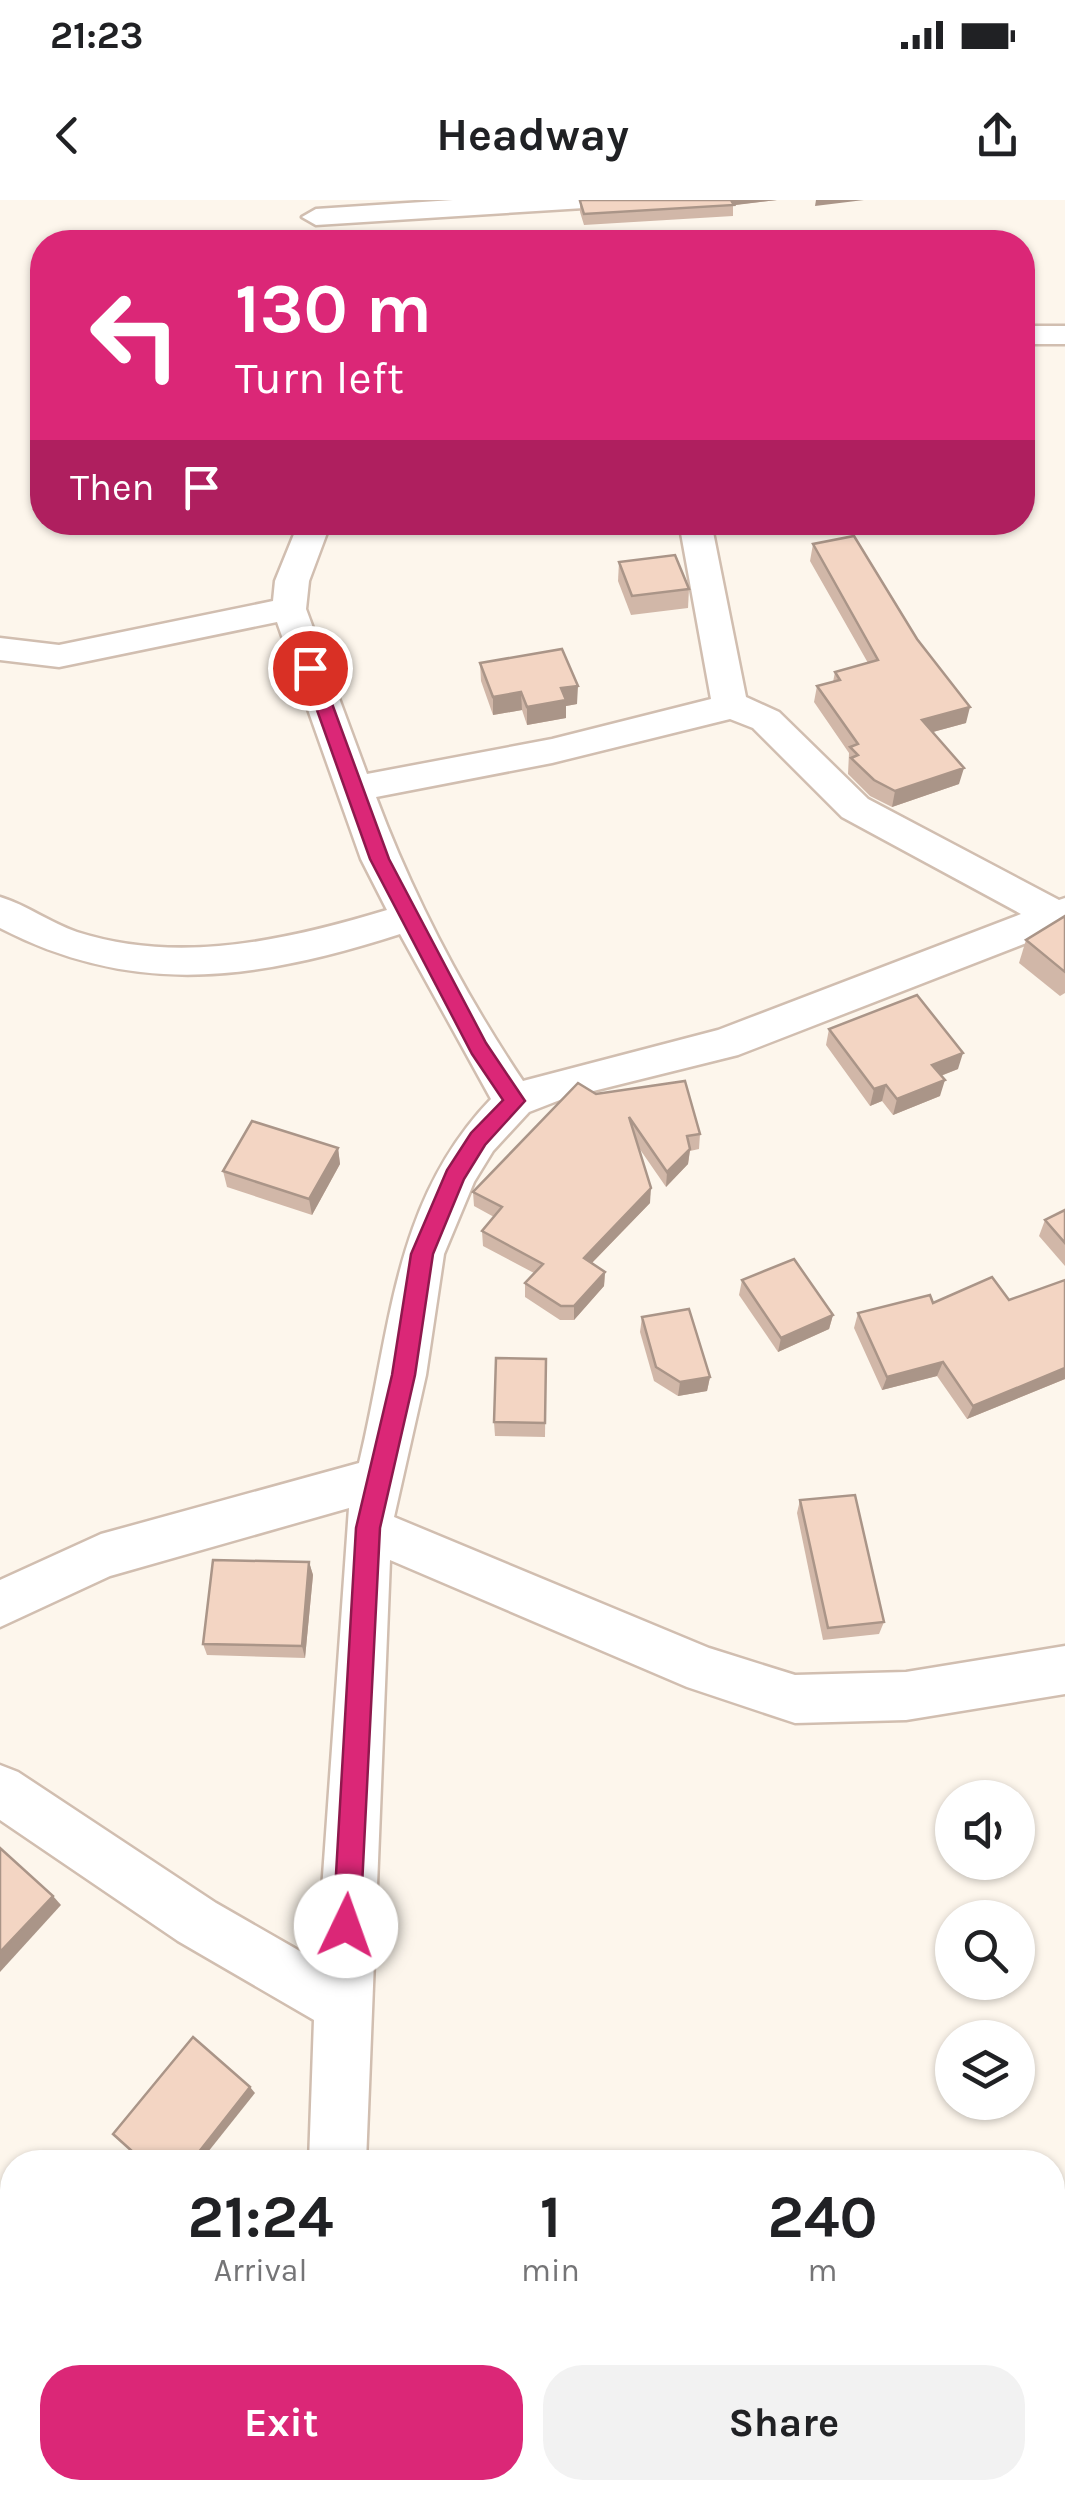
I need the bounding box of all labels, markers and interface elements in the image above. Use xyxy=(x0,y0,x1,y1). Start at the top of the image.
text: 21:23 xyxy=(50,13,143,58)
icon: back xyxy=(40,108,95,163)
icon: share xyxy=(970,108,1025,163)
text: Headway xyxy=(436,109,629,161)
text: 130 m xyxy=(235,268,432,350)
icon: left xyxy=(70,270,200,400)
text: Turn left xyxy=(235,352,404,404)
icon: arrive xyxy=(174,460,229,515)
text: Then xyxy=(70,465,154,510)
pin xyxy=(268,626,353,711)
icon: arrive xyxy=(283,641,338,696)
map controls xyxy=(935,1780,1035,2120)
button: sound xyxy=(935,1780,1035,1880)
position arrow xyxy=(294,1874,398,1978)
button: search xyxy=(935,1900,1035,2000)
button: layers xyxy=(935,2020,1035,2120)
text: 21:24 xyxy=(188,2182,333,2252)
text: 1 xyxy=(540,2182,561,2252)
text: 240 xyxy=(767,2182,877,2252)
text: Arrival xyxy=(214,2252,307,2289)
text: min xyxy=(521,2252,580,2289)
text: m xyxy=(807,2252,837,2289)
button: Exit xyxy=(40,2365,523,2480)
button: Share xyxy=(543,2365,1025,2480)

